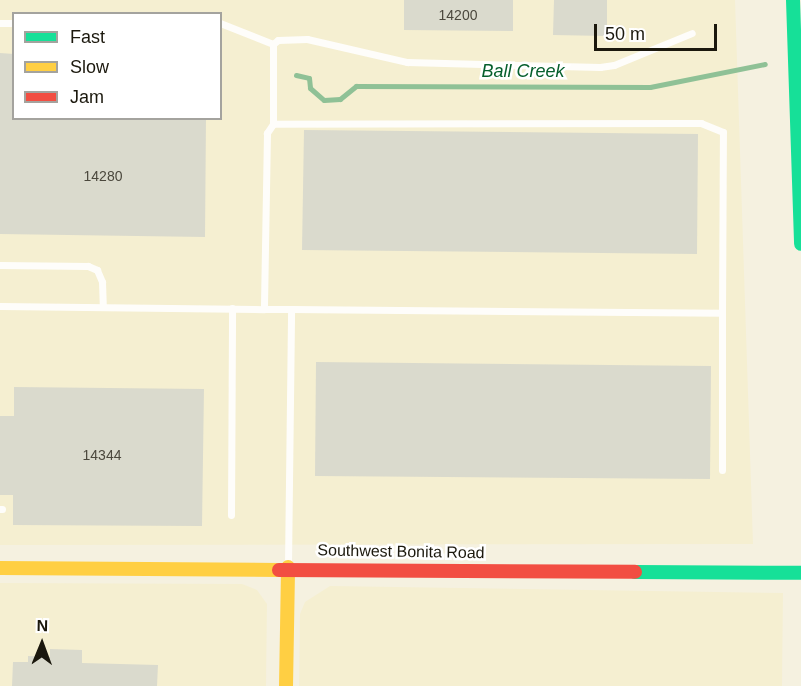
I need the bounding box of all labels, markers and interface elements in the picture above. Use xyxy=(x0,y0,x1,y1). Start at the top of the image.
house number: 14200 xyxy=(439,7,477,23)
legend xyxy=(12,12,222,120)
scale bar xyxy=(597,12,720,50)
text: 50 m xyxy=(605,24,645,44)
text: Fast xyxy=(70,27,105,47)
text: Slow xyxy=(70,57,109,77)
water label: Ball Creek xyxy=(481,60,565,82)
text: Jam xyxy=(70,87,104,107)
house number: 14280 xyxy=(84,168,122,184)
house number: 14344 xyxy=(83,447,121,463)
street label: Southwest Bonita Road xyxy=(317,541,485,563)
north arrow xyxy=(12,614,72,674)
text: N xyxy=(36,617,48,634)

